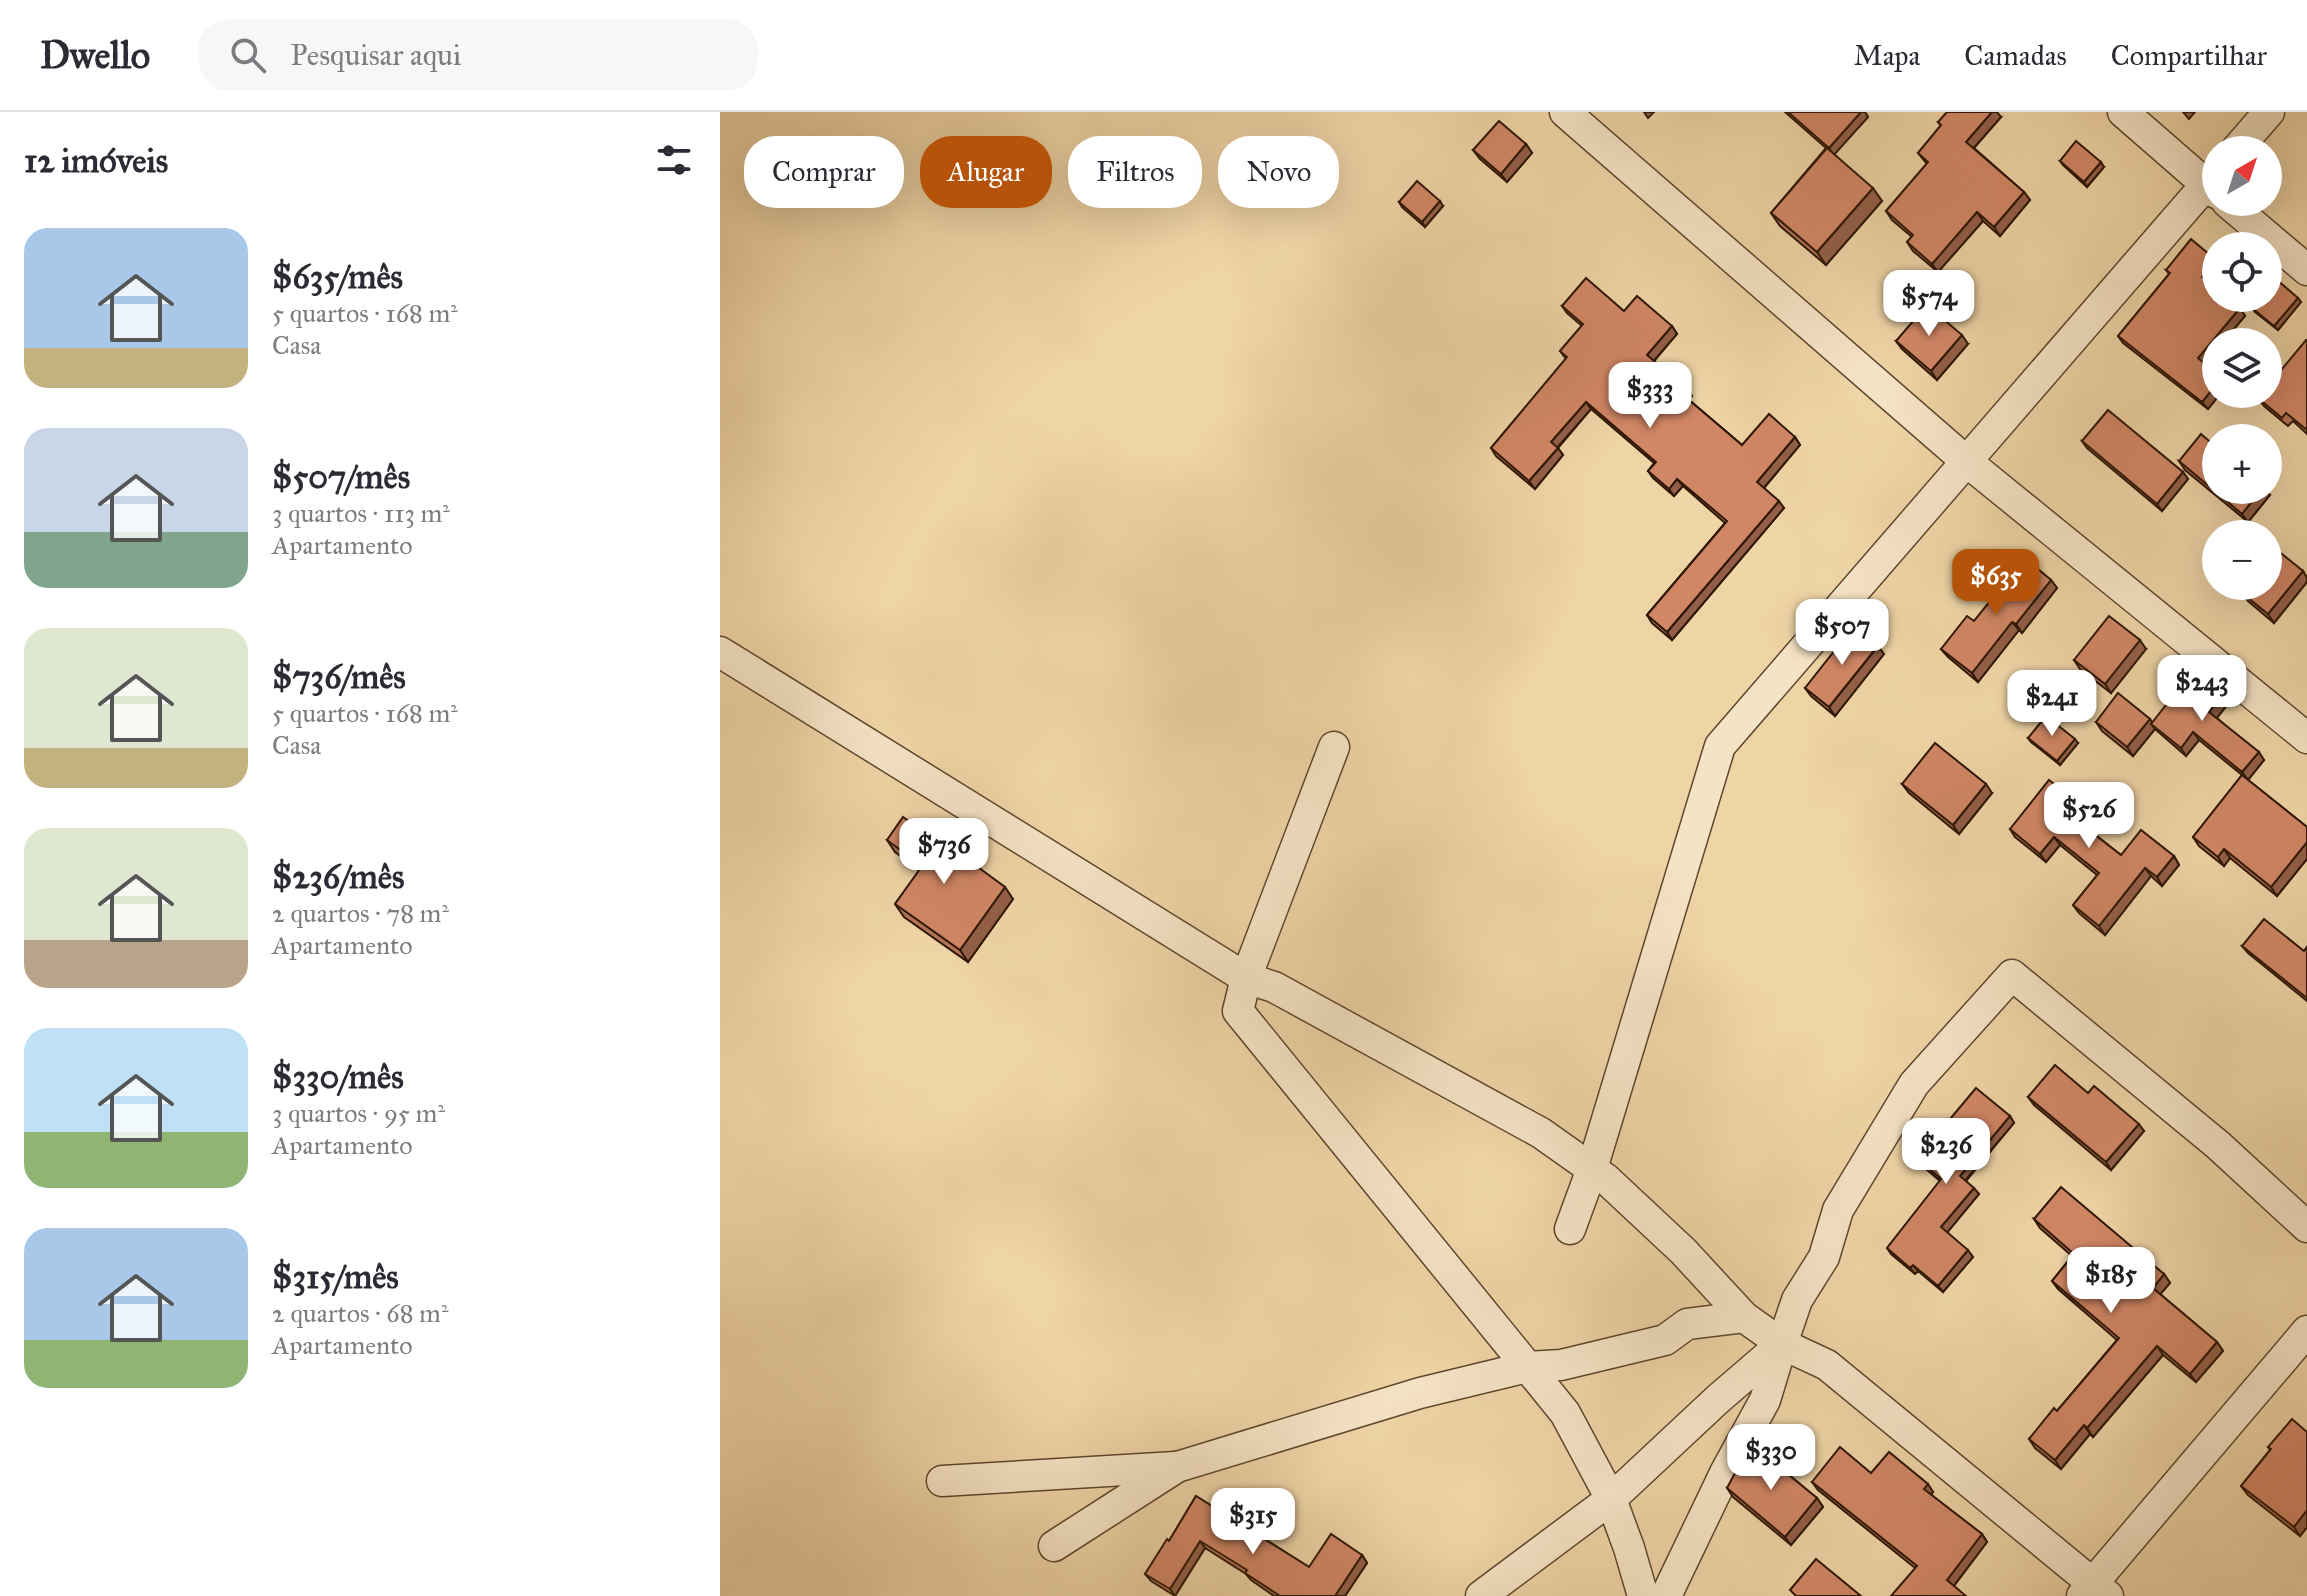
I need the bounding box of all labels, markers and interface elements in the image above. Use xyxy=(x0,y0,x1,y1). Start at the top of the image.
search box xyxy=(198,19,758,91)
text: Dwello xyxy=(40,32,150,78)
icon: search xyxy=(226,33,270,77)
text: Pesquisar aqui xyxy=(290,37,461,73)
text: Mapa xyxy=(1854,38,1920,73)
text: Camadas xyxy=(1964,38,2067,73)
text: Compartilhar xyxy=(2111,38,2267,73)
chip: Comprar xyxy=(744,136,904,208)
chip: Alugar xyxy=(920,136,1052,208)
chip: Filtros xyxy=(1068,136,1202,208)
chip: Novo xyxy=(1218,136,1339,208)
north arrow xyxy=(2202,136,2282,216)
map controls xyxy=(2202,136,2282,600)
icon: filters xyxy=(652,138,696,182)
text: 12 imóveis xyxy=(24,140,168,181)
button: locate xyxy=(2202,232,2282,312)
text: $635/mês xyxy=(272,256,403,297)
icon: home xyxy=(88,260,184,356)
pin: $574 xyxy=(1882,270,1976,338)
text: $574 xyxy=(1901,280,1957,312)
text: 5 quartos · 168 m² xyxy=(272,297,458,329)
button: layers xyxy=(2202,328,2282,408)
text: Casa xyxy=(272,329,321,361)
pin: $333 xyxy=(1603,362,1697,430)
text: $333 xyxy=(1627,372,1673,404)
button: + xyxy=(2202,424,2282,504)
text: $507/mês xyxy=(272,456,410,497)
icon: home xyxy=(88,460,184,556)
text: 3 quartos · 113 m² xyxy=(272,497,450,529)
button: − xyxy=(2202,520,2282,600)
text: Apartamento xyxy=(272,529,413,561)
pin: $635 xyxy=(1949,549,2043,617)
text: $635 xyxy=(1970,559,2022,591)
pin: $507 xyxy=(1795,599,1889,667)
text: $507 xyxy=(1814,609,1870,641)
pin: $243 xyxy=(2155,655,2249,723)
text: $736/mês xyxy=(272,656,406,697)
icon: home xyxy=(88,660,184,756)
text: $243 xyxy=(2175,665,2229,697)
pin: $241 xyxy=(2005,670,2099,738)
text: $241 xyxy=(2025,680,2079,712)
text: 5 quartos · 168 m² xyxy=(272,697,458,729)
text: Casa xyxy=(272,729,321,761)
pin: $526 xyxy=(2042,782,2136,850)
text: $526 xyxy=(2062,792,2116,824)
pin: $736 xyxy=(897,818,991,886)
text: $736 xyxy=(917,828,971,860)
text: $236/mês xyxy=(272,856,404,897)
icon: home xyxy=(88,860,184,956)
text: 2 quartos · 78 m² xyxy=(272,897,449,929)
text: Apartamento xyxy=(272,929,413,961)
text: $330/mês xyxy=(272,1056,404,1097)
icon: home xyxy=(88,1060,184,1156)
text: 3 quartos · 95 m² xyxy=(272,1097,445,1129)
pin: $236 xyxy=(1899,1118,1993,1186)
text: $236 xyxy=(1920,1128,1972,1160)
text: Apartamento xyxy=(272,1129,413,1161)
pin: $185 xyxy=(2064,1247,2158,1315)
text: $315/mês xyxy=(272,1256,399,1297)
text: $185 xyxy=(2085,1257,2137,1289)
icon: home xyxy=(88,1260,184,1356)
text: 2 quartos · 68 m² xyxy=(272,1297,448,1329)
text: Apartamento xyxy=(272,1329,413,1361)
pin: $330 xyxy=(1724,1424,1818,1492)
text: $330 xyxy=(1745,1434,1797,1466)
pin: $315 xyxy=(1206,1488,1300,1556)
text: $315 xyxy=(1229,1498,1277,1530)

